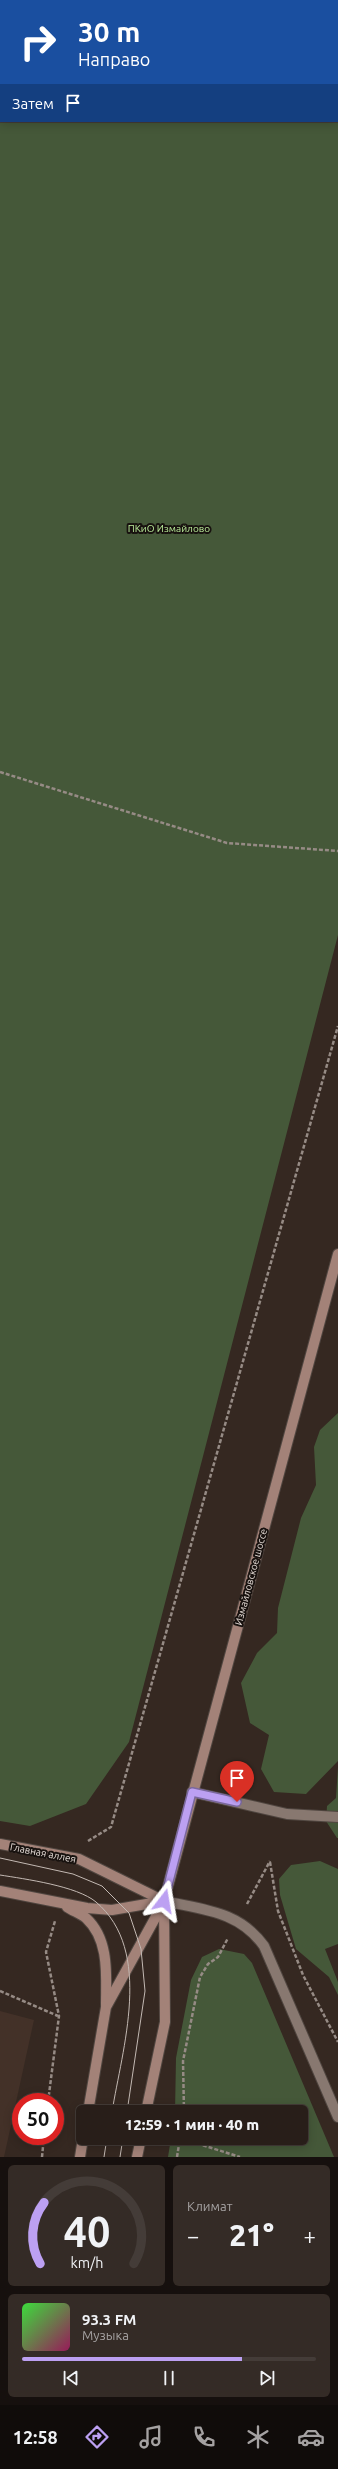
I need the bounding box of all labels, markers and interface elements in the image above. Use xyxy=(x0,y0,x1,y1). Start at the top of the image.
icon: right xyxy=(12,16,64,68)
text: 30 m xyxy=(78,16,140,47)
text: Направо xyxy=(78,49,150,69)
icon: arrive xyxy=(62,92,84,114)
text: Затем xyxy=(12,95,54,112)
park label: ПКиО Измайлово xyxy=(128,523,210,534)
street label: Измайловское шоссе xyxy=(233,1528,269,1626)
pin xyxy=(220,1761,254,1802)
icon: arrive xyxy=(226,1767,248,1789)
street label: Главная аллея xyxy=(9,1841,77,1865)
position arrow xyxy=(143,1880,185,1922)
speed limit sign: 50 xyxy=(12,2093,64,2145)
text: 12:59 · 1 мин · 40 m xyxy=(125,2116,259,2133)
text: Климат xyxy=(187,2199,232,2213)
text: 40 xyxy=(63,2207,110,2254)
text: 21° xyxy=(229,2218,274,2252)
text: − xyxy=(187,2223,199,2248)
text: + xyxy=(304,2223,316,2248)
text: km/h xyxy=(70,2254,103,2270)
text: 93.3 FM xyxy=(82,2311,136,2328)
text: Музыка xyxy=(82,2328,129,2342)
icon: previous xyxy=(60,2367,82,2389)
icon: pause xyxy=(158,2367,180,2389)
icon: next xyxy=(256,2367,278,2389)
icon: directions xyxy=(83,2423,111,2451)
icon: music xyxy=(137,2423,165,2451)
icon: phone xyxy=(190,2423,218,2451)
icon: climate xyxy=(244,2423,272,2451)
icon: car xyxy=(297,2423,325,2451)
text: 12:58 xyxy=(13,2427,58,2447)

